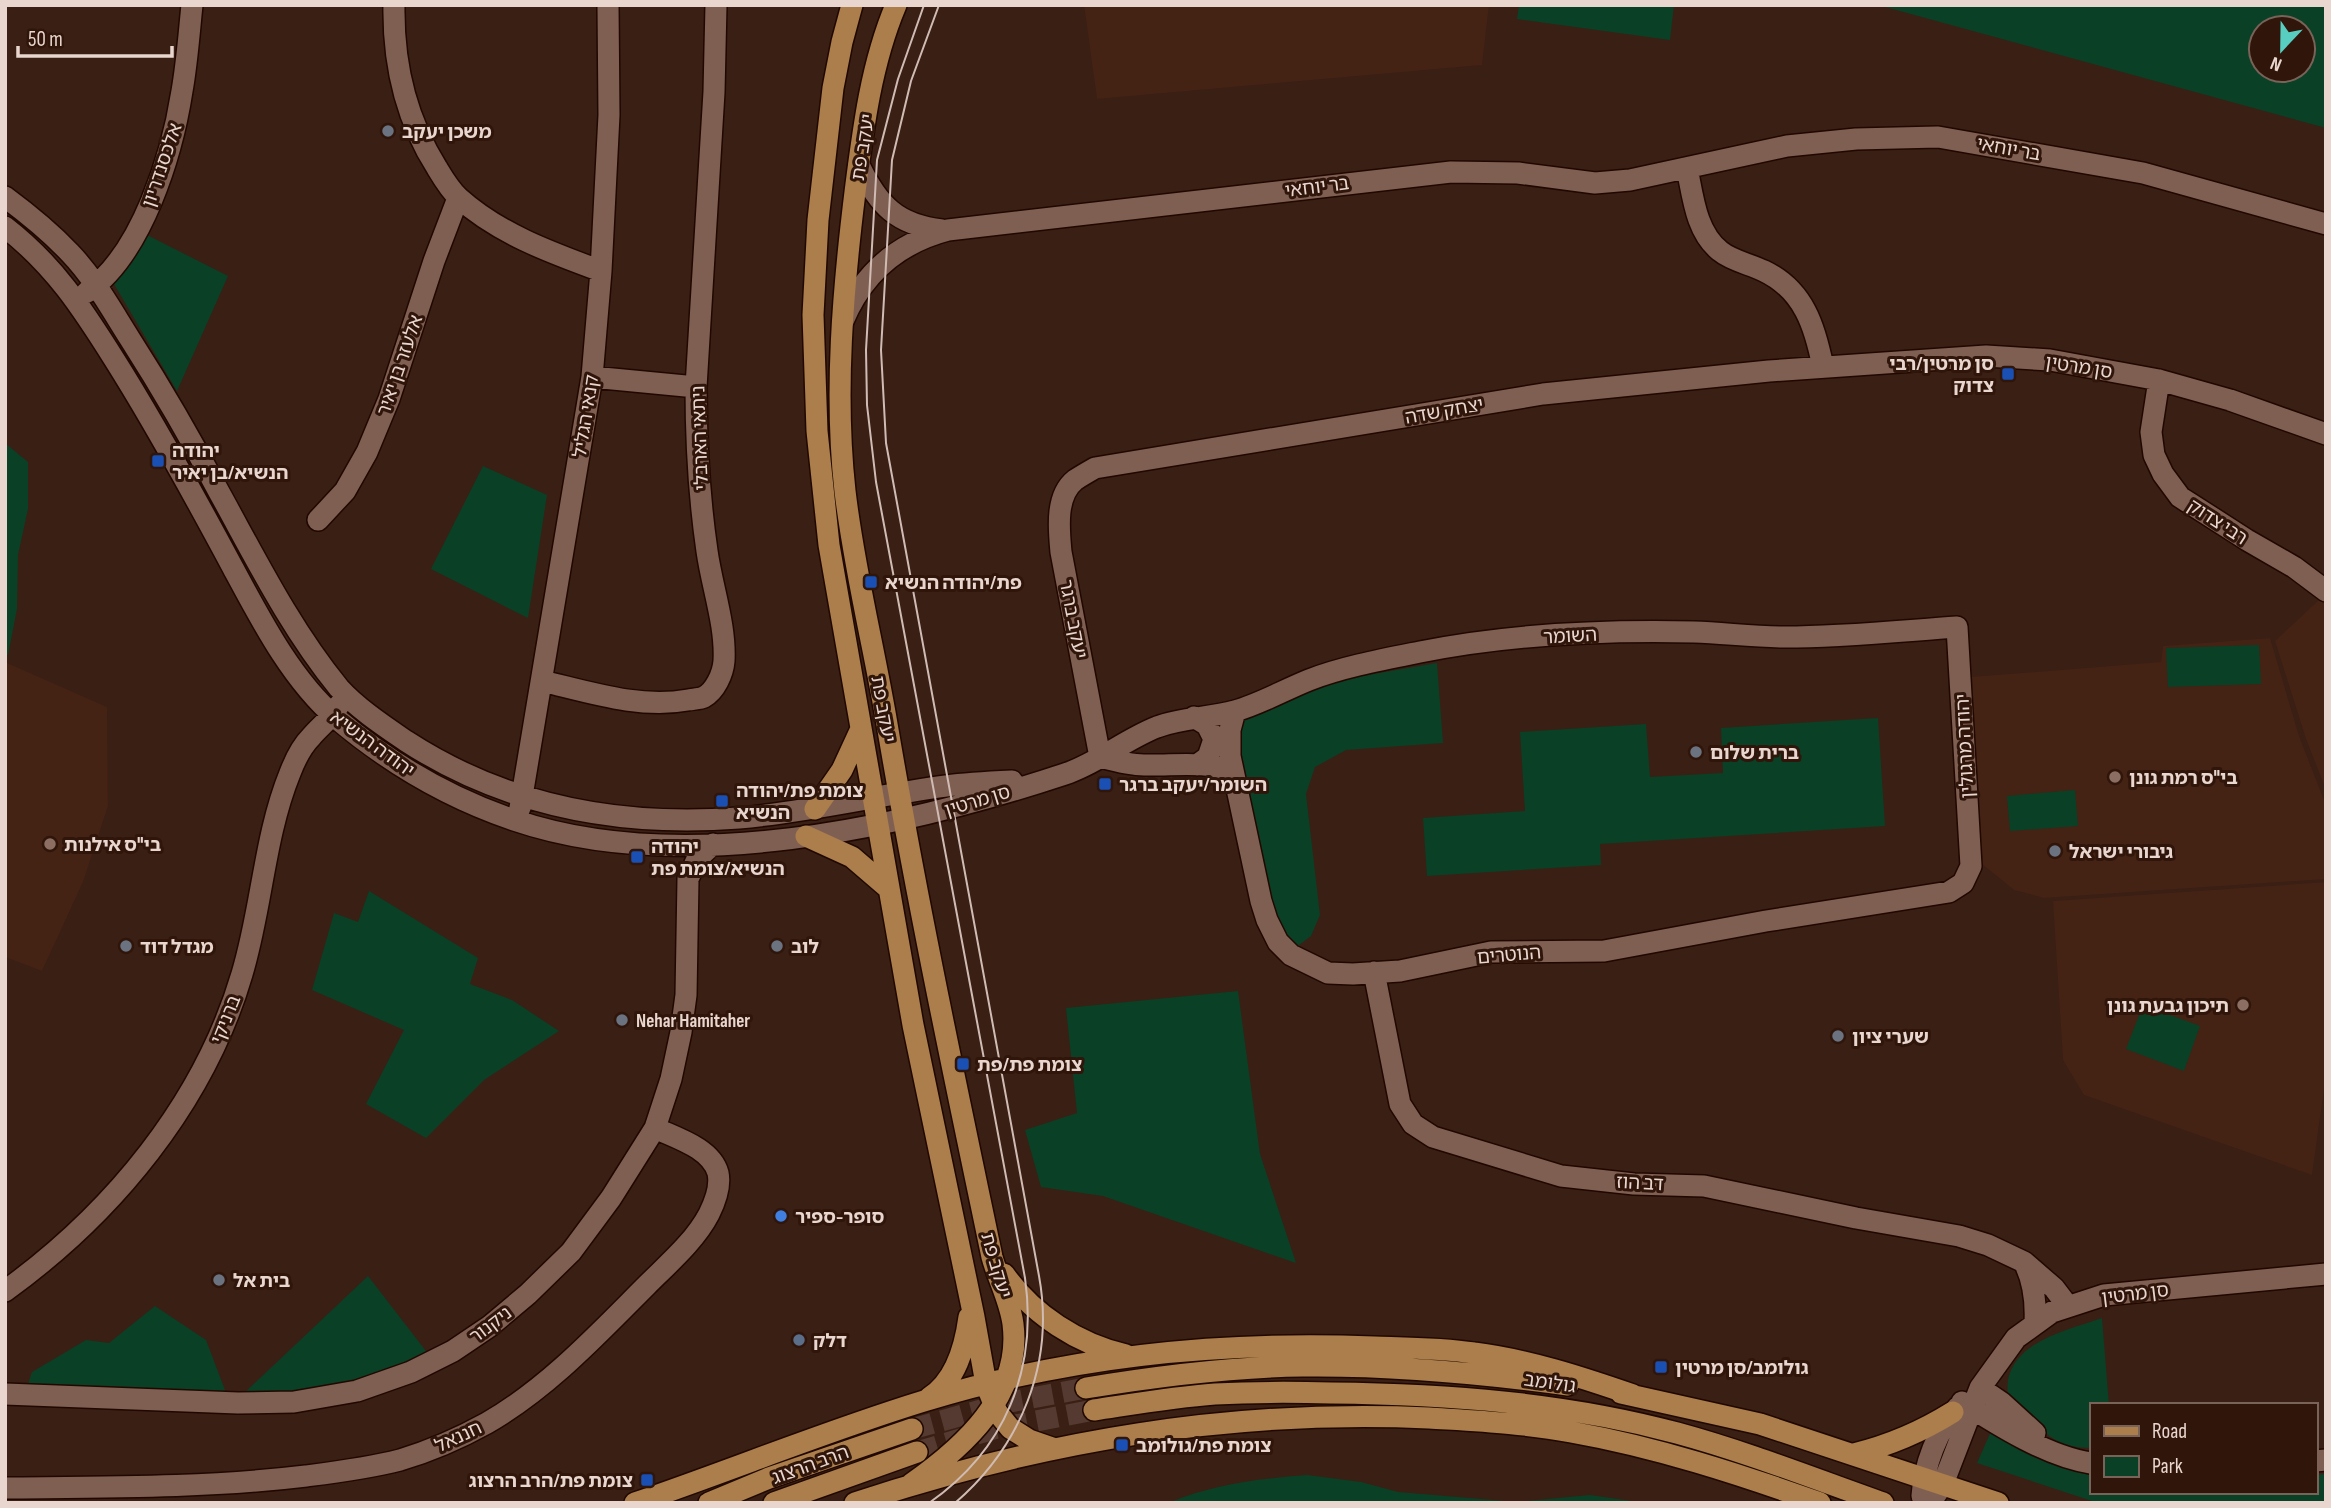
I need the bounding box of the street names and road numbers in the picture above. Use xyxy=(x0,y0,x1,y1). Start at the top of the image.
street label: יעקב פת xyxy=(847,112,880,182)
street label: אלכסנדריון xyxy=(137,120,188,211)
street label: בר יוחאי xyxy=(1975,133,2043,166)
street label: בר יוחאי xyxy=(1284,172,1351,203)
street label: אלעזר בן יאיר xyxy=(372,312,428,419)
street label: סן מרטין xyxy=(2044,351,2114,384)
street label: קנאי הגליל xyxy=(569,373,604,459)
street label: ניתאי הארבלי xyxy=(687,385,714,491)
street label: יצחק שדה xyxy=(1403,393,1485,430)
street label: רבי צדוק xyxy=(2183,494,2251,550)
street label: יעקב ברגר xyxy=(1054,578,1091,661)
street label: השומר xyxy=(1543,624,1598,649)
street label: יעקב פת xyxy=(865,674,900,744)
street label: יהודה מרגולין xyxy=(1951,693,1980,799)
street label: יהודה הנשיא xyxy=(326,706,419,782)
street label: סן מרטין xyxy=(942,781,1013,822)
street label: הנוטרים xyxy=(1476,941,1542,970)
street label: ברניקי xyxy=(206,992,247,1047)
street label: דב הוז xyxy=(1616,1171,1664,1196)
street label: יעקב פת xyxy=(975,1230,1016,1301)
street label: סן מרטין xyxy=(2100,1279,2170,1310)
street label: ניקנור xyxy=(465,1302,517,1349)
street label: גולומב xyxy=(1523,1368,1577,1398)
street label: חננאל xyxy=(432,1417,486,1458)
street label: הרב הרצוג xyxy=(769,1441,852,1490)

